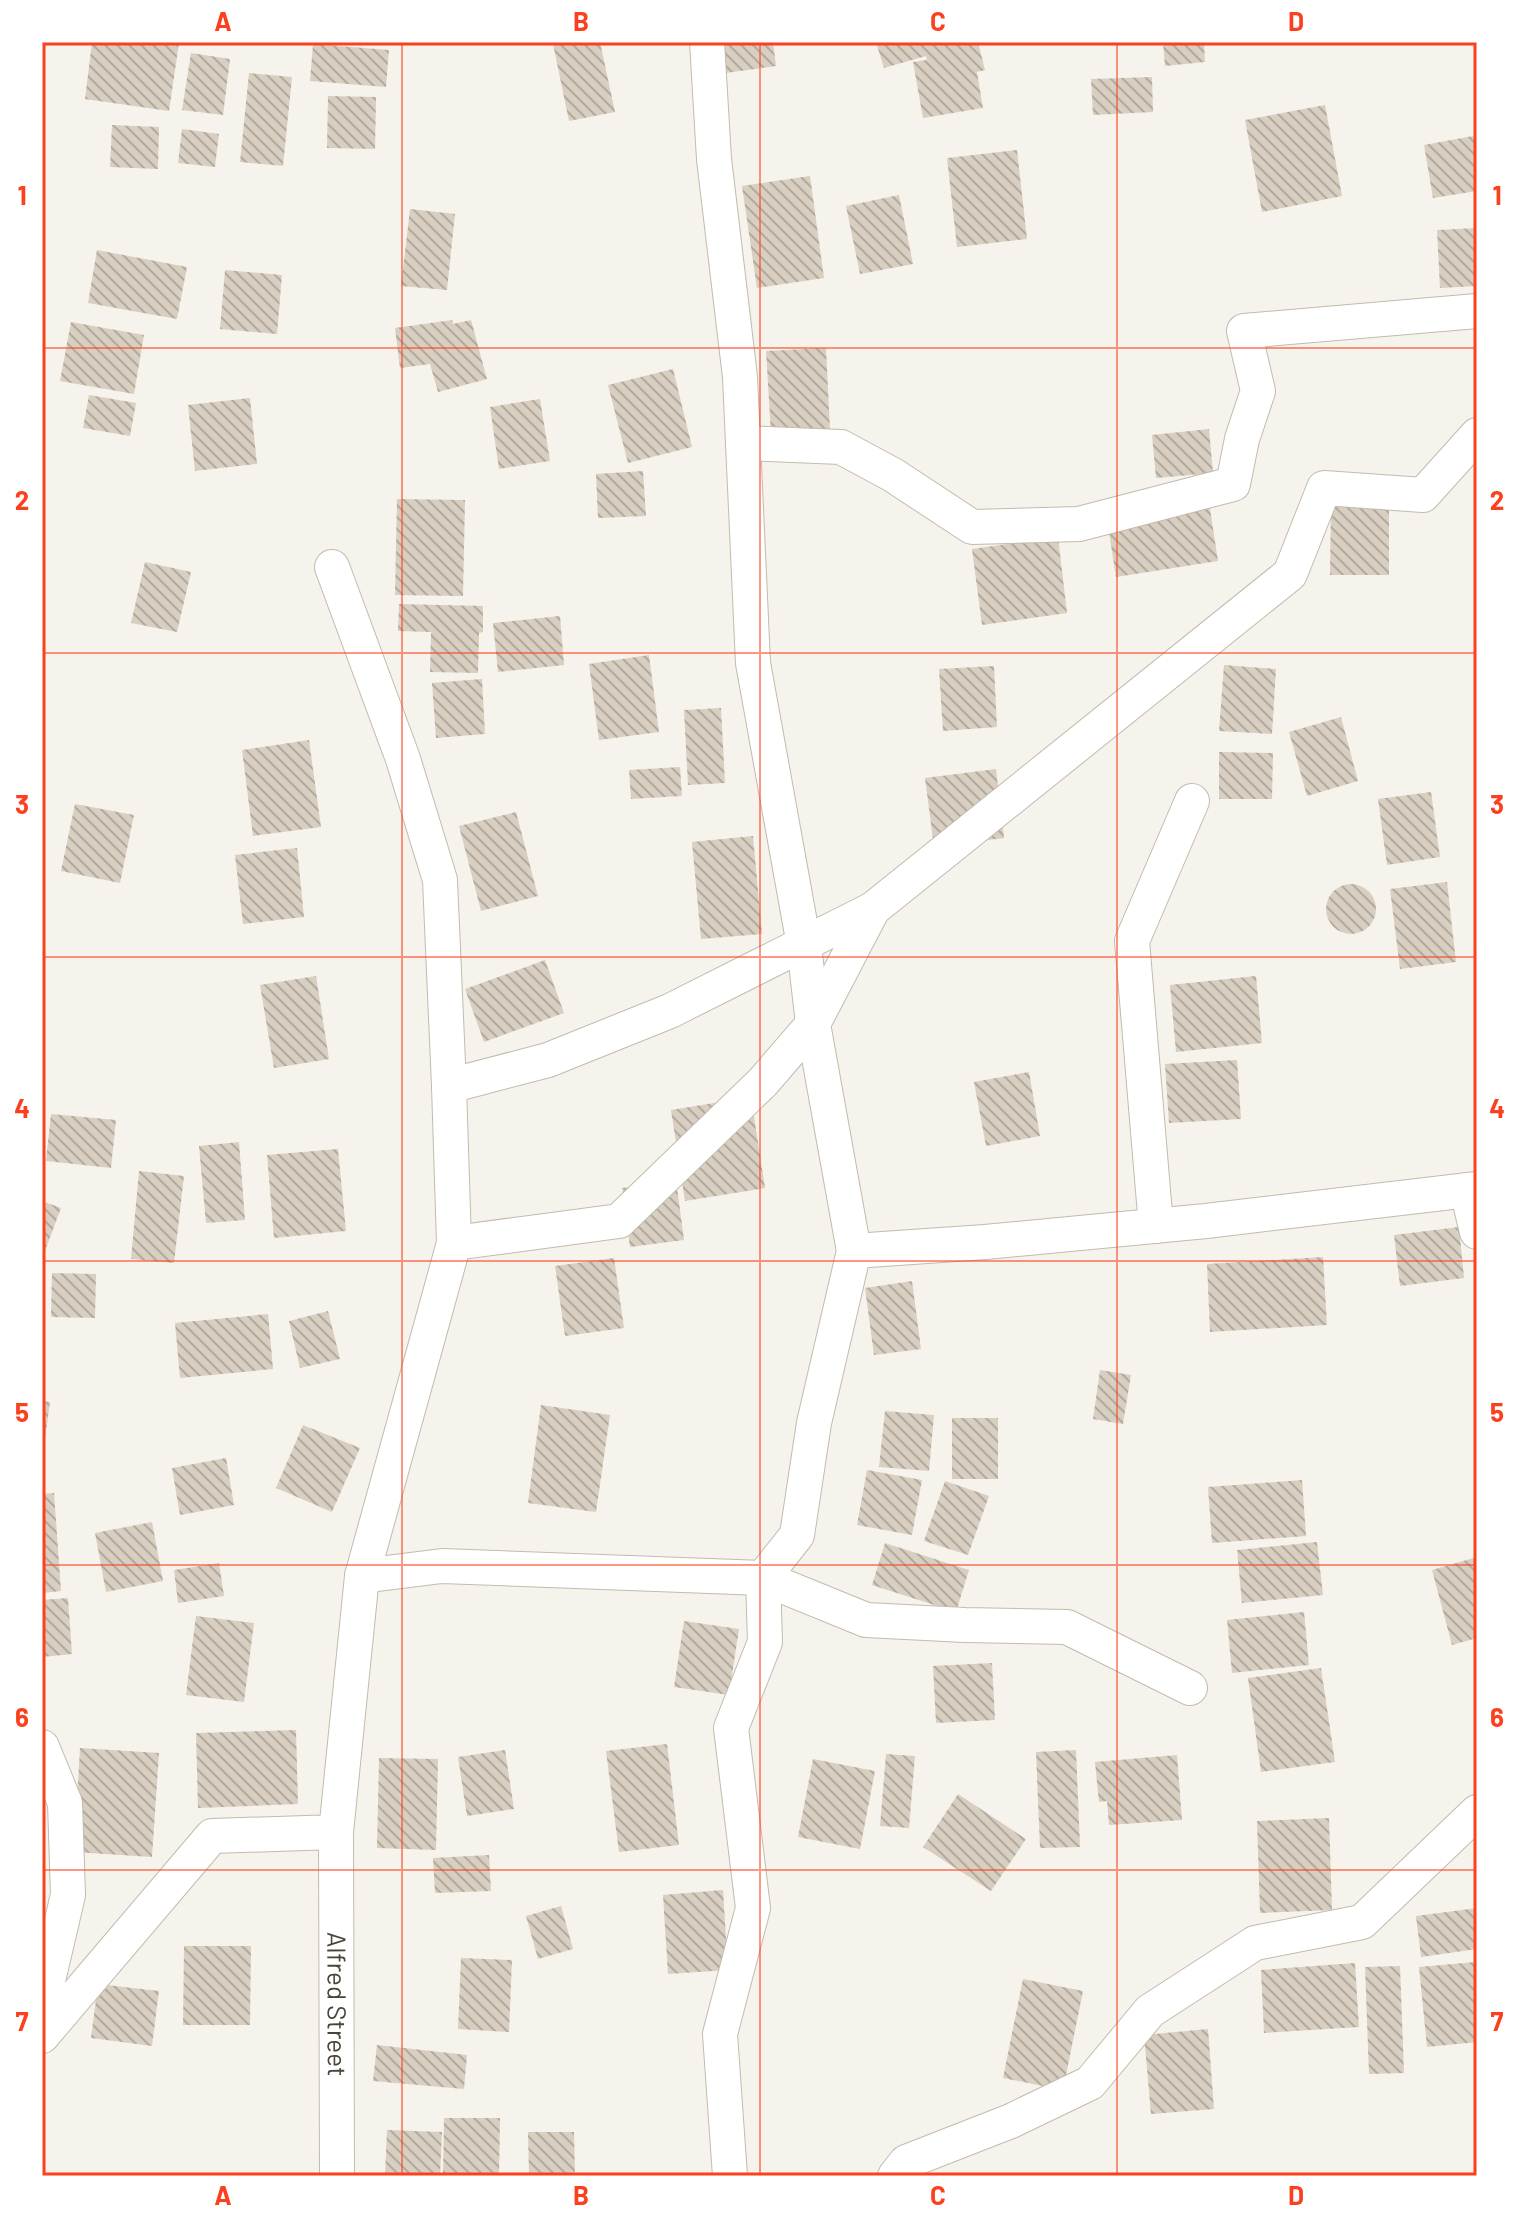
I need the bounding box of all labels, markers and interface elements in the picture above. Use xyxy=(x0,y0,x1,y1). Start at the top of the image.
text: A xyxy=(214,5,232,36)
text: B xyxy=(573,5,589,36)
text: C xyxy=(930,5,946,36)
text: D xyxy=(1288,5,1304,36)
text: 1 xyxy=(17,179,27,210)
text: 1 xyxy=(1492,179,1502,210)
text: 2 xyxy=(15,484,29,515)
text: 2 xyxy=(1490,484,1504,515)
text: 3 xyxy=(15,788,29,819)
text: 3 xyxy=(1490,788,1504,819)
text: 4 xyxy=(14,1092,30,1123)
text: 4 xyxy=(1489,1092,1505,1123)
text: 5 xyxy=(15,1396,29,1427)
text: 5 xyxy=(1490,1396,1504,1427)
text: 6 xyxy=(15,1701,29,1732)
text: 6 xyxy=(1490,1701,1504,1732)
street label: Alfred Street xyxy=(322,1932,354,2076)
text: 7 xyxy=(16,2005,29,2036)
text: 7 xyxy=(1491,2005,1504,2036)
text: A xyxy=(214,2179,232,2210)
text: B xyxy=(573,2179,589,2210)
text: C xyxy=(930,2179,946,2210)
text: D xyxy=(1288,2179,1304,2210)

